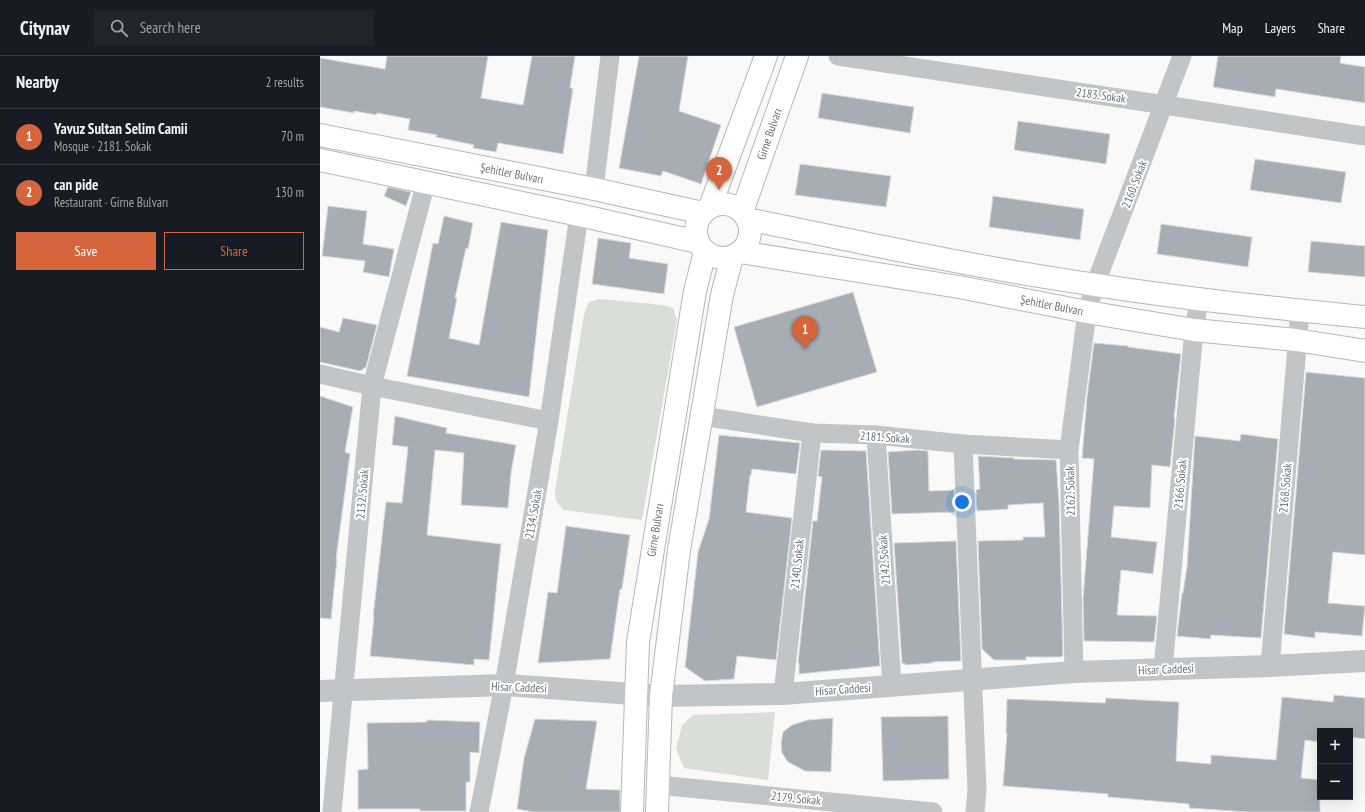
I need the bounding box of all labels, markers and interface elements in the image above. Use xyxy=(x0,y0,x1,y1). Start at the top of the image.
search box xyxy=(94,10,374,46)
text: Citynav xyxy=(20,16,70,40)
icon: search xyxy=(108,17,130,39)
text: Search here xyxy=(140,18,201,37)
text: Map xyxy=(1222,19,1243,37)
text: Layers xyxy=(1265,19,1296,37)
text: Share xyxy=(1318,19,1345,37)
text: Nearby xyxy=(16,71,59,93)
text: 2 results xyxy=(265,74,304,91)
street label: 2183. Sokak xyxy=(1075,84,1127,106)
street label: Girne Bulvarı xyxy=(753,106,785,162)
text: Yavuz Sultan Selim Camii xyxy=(54,119,188,138)
text: 1 xyxy=(26,128,32,145)
text: 70 m xyxy=(281,128,304,145)
text: Mosque · 2181. Sokak xyxy=(54,138,151,155)
pin: 2 xyxy=(706,157,732,190)
street label: 2160. Sokak xyxy=(1118,158,1150,210)
street label: Şehitler Bulvarı xyxy=(479,160,545,186)
text: can pide xyxy=(54,175,98,194)
text: 2 xyxy=(26,184,32,201)
text: 130 m xyxy=(275,184,304,201)
text: Restaurant · Girne Bulvarı xyxy=(54,194,168,211)
button: Save xyxy=(16,232,156,270)
button: Share xyxy=(164,232,304,270)
street label: Şehitler Bulvarı xyxy=(1019,292,1085,318)
pin: 1 xyxy=(792,316,818,349)
street label: 2181. Sokak xyxy=(860,428,911,446)
street label: 2166. Sokak xyxy=(1170,458,1190,510)
street label: 2168. Sokak xyxy=(1275,462,1295,514)
street label: 2162. Sokak xyxy=(1062,466,1078,516)
street label: 2132. Sokak xyxy=(352,468,372,520)
street label: 2134. Sokak xyxy=(521,488,545,540)
your location xyxy=(952,492,972,512)
street label: Girne Bulvarı xyxy=(643,502,667,558)
street label: 2142. Sokak xyxy=(875,534,893,585)
street label: 2140. Sokak xyxy=(787,538,807,590)
street label: Hisar Caddesi xyxy=(1138,661,1194,677)
street label: Hisar Caddesi xyxy=(491,679,547,695)
street label: Hisar Caddesi xyxy=(815,680,871,698)
map controls xyxy=(1317,728,1353,800)
button: + xyxy=(1317,728,1353,764)
button: − xyxy=(1317,764,1353,800)
street label: 2179. Sokak xyxy=(770,788,822,808)

